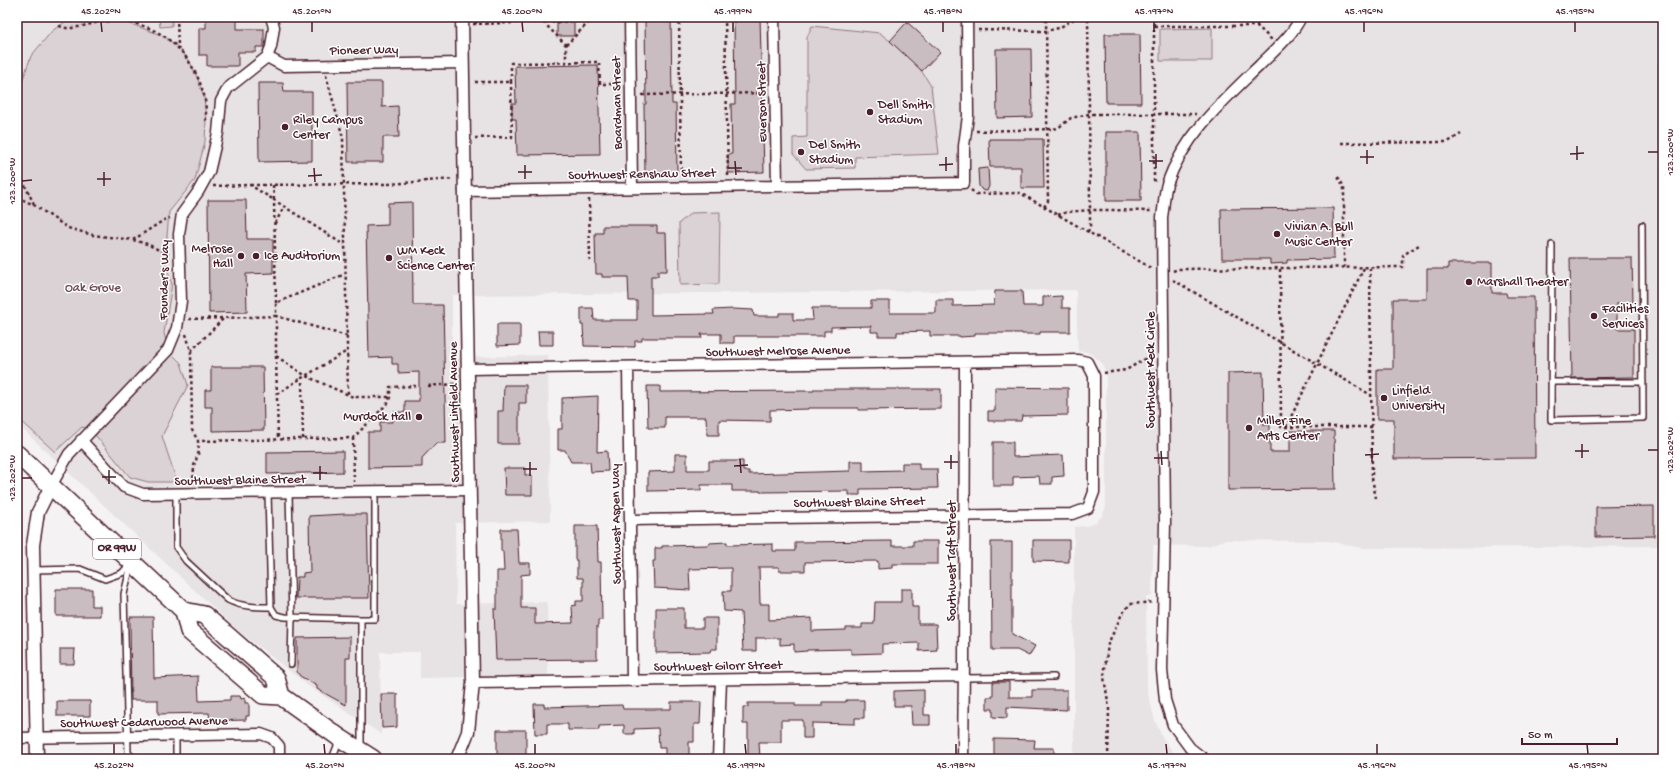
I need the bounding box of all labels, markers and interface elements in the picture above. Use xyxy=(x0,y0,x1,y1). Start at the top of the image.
text: 45.202°N xyxy=(81,6,121,18)
text: 45.201°N xyxy=(293,6,332,18)
text: 45.200°N xyxy=(502,6,543,18)
text: 45.199°N xyxy=(714,6,753,18)
text: 45.198°N xyxy=(924,6,963,18)
text: 45.197°N xyxy=(1135,6,1174,18)
text: 45.196°N xyxy=(1345,6,1384,18)
text: 45.195°N xyxy=(1556,6,1595,18)
street label: Pioneer Way xyxy=(329,43,399,59)
street label: Boardman Street xyxy=(610,55,626,151)
street label: Everson Street xyxy=(755,60,771,142)
place label: Dell Smith Stadium xyxy=(877,98,932,128)
marker: Dell Smith Stadium xyxy=(865,107,875,117)
place label: Riley Campus Center xyxy=(293,113,364,143)
marker: Riley Campus Center xyxy=(280,122,290,132)
text: 123.200°W xyxy=(1665,128,1677,176)
place label: Del Smith Stadium xyxy=(808,138,861,168)
marker: Del Smith Stadium xyxy=(796,147,806,157)
text: 123.200°W xyxy=(7,157,19,205)
street label: Southwest Renshaw Street xyxy=(568,166,718,184)
place label: Vivian A. Bull Music Center xyxy=(1284,220,1354,250)
marker: Vivian A. Bull Music Center xyxy=(1272,229,1282,239)
street label: Founder's Way xyxy=(157,239,173,321)
place label: Melrose Hall xyxy=(192,242,233,272)
place label: WM Keck Science Center xyxy=(397,244,475,274)
place label: Ice Auditorium xyxy=(264,249,340,264)
marker: Melrose Hall xyxy=(236,251,246,261)
marker: Ice Auditorium xyxy=(251,251,261,261)
marker: WM Keck Science Center xyxy=(384,253,394,263)
place label: Marshall Theater xyxy=(1477,275,1570,290)
marker: Marshall Theater xyxy=(1464,277,1474,287)
park label: Oak Grove xyxy=(65,281,121,296)
place label: Facilities Services xyxy=(1601,302,1650,332)
street label: Southwest Keck Circle xyxy=(1144,311,1159,428)
marker: Facilities Services xyxy=(1589,311,1599,321)
street label: Southwest Linfield Avenue xyxy=(446,341,464,483)
street label: Southwest Melrose Avenue xyxy=(706,343,851,361)
place label: Linfield University xyxy=(1392,384,1445,414)
marker: Linfield University xyxy=(1379,393,1389,403)
place label: Murdock Hall xyxy=(343,410,411,425)
marker: Murdock Hall xyxy=(414,412,424,422)
place label: Miller Fine Arts Center xyxy=(1257,414,1320,444)
marker: Miller Fine Arts Center xyxy=(1244,423,1254,433)
text: 123.202°W xyxy=(1665,427,1677,474)
text: 123.202°W xyxy=(7,455,19,502)
street label: Southwest Aspen Way xyxy=(608,463,626,584)
street label: Southwest Blaine Street xyxy=(174,472,307,490)
street label: Southwest Blaine Street xyxy=(793,494,926,512)
street label: Southwest Taft Street xyxy=(945,499,960,621)
road number: OR 99W xyxy=(93,539,141,559)
street label: Southwest Gilorr Street xyxy=(654,658,784,676)
street label: Southwest Cedarwood Avenue xyxy=(60,714,228,732)
scale bar xyxy=(1522,720,1617,746)
text: 50 m xyxy=(1528,729,1553,743)
text: 45.202°N xyxy=(94,760,134,772)
text: 45.201°N xyxy=(306,760,345,772)
text: 45.200°N xyxy=(515,760,556,772)
text: 45.199°N xyxy=(727,760,766,772)
text: 45.198°N xyxy=(937,760,976,772)
text: 45.197°N xyxy=(1148,760,1187,772)
text: 45.196°N xyxy=(1358,760,1397,772)
text: 45.195°N xyxy=(1569,760,1608,772)

